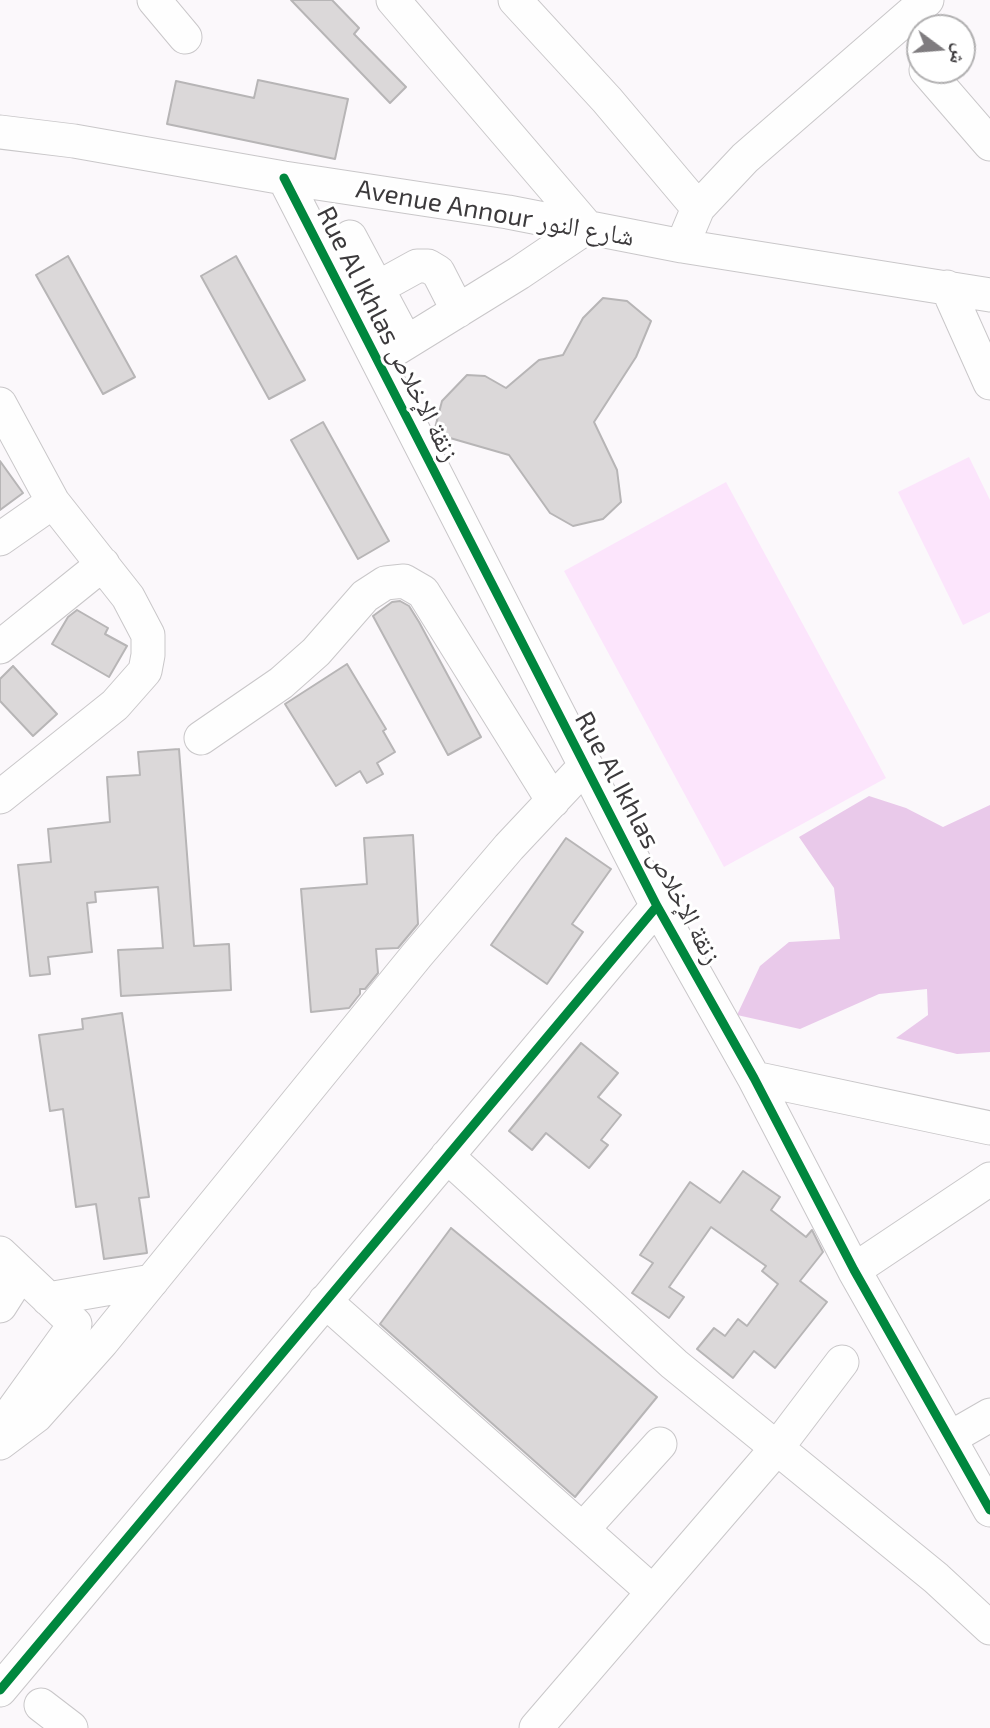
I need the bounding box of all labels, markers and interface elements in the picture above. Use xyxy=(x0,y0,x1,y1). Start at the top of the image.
north arrow xyxy=(906,14,976,84)
text: ش xyxy=(946,42,974,67)
street label: Avenue Annour شارع النور xyxy=(354,173,636,253)
street label: Rue Al Ikhlas زنقة الإخلاص xyxy=(310,201,466,467)
street label: Rue Al Ikhlas زنقة الإخلاص xyxy=(568,706,728,970)

